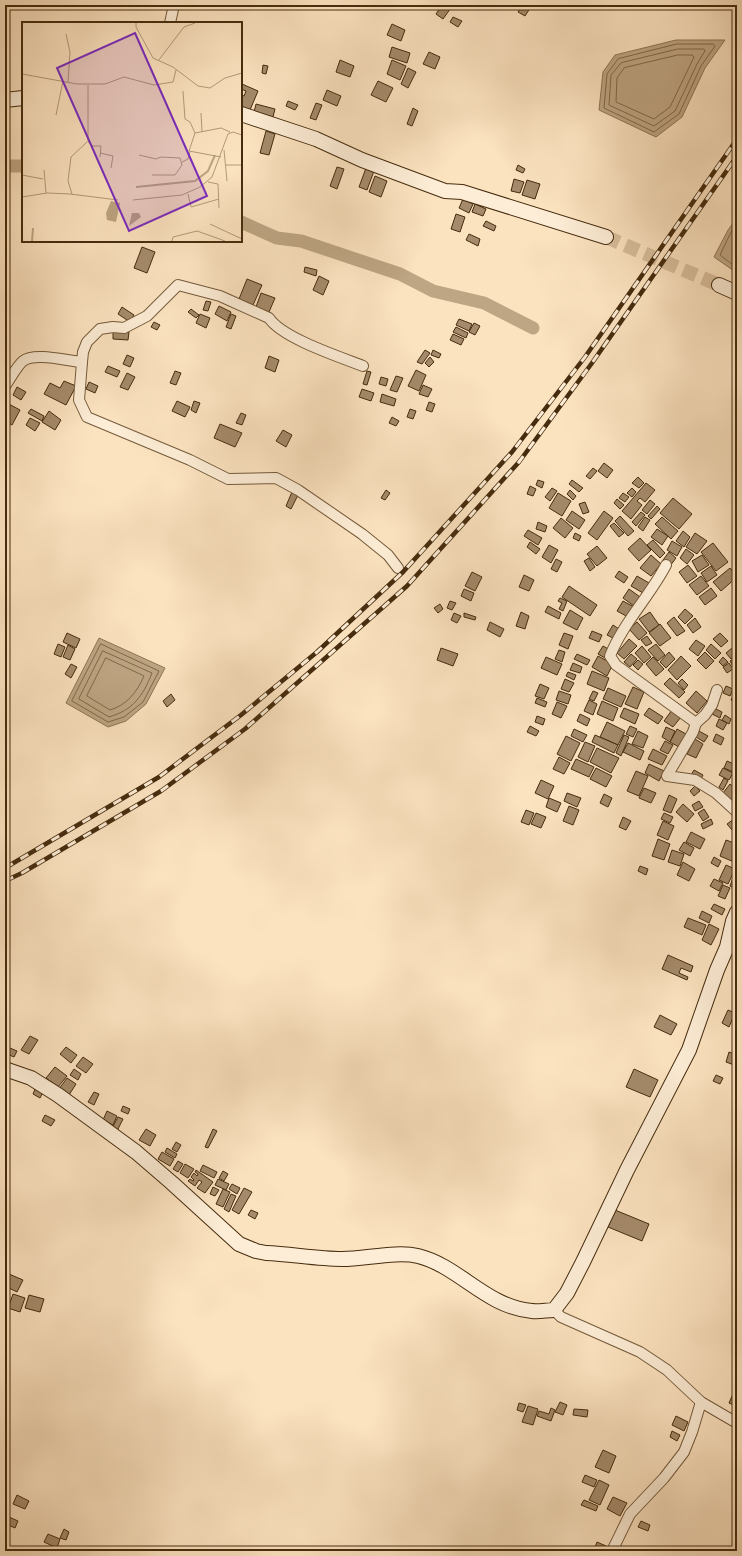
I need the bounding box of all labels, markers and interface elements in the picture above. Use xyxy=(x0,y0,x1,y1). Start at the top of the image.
inset map xyxy=(22,22,242,242)

